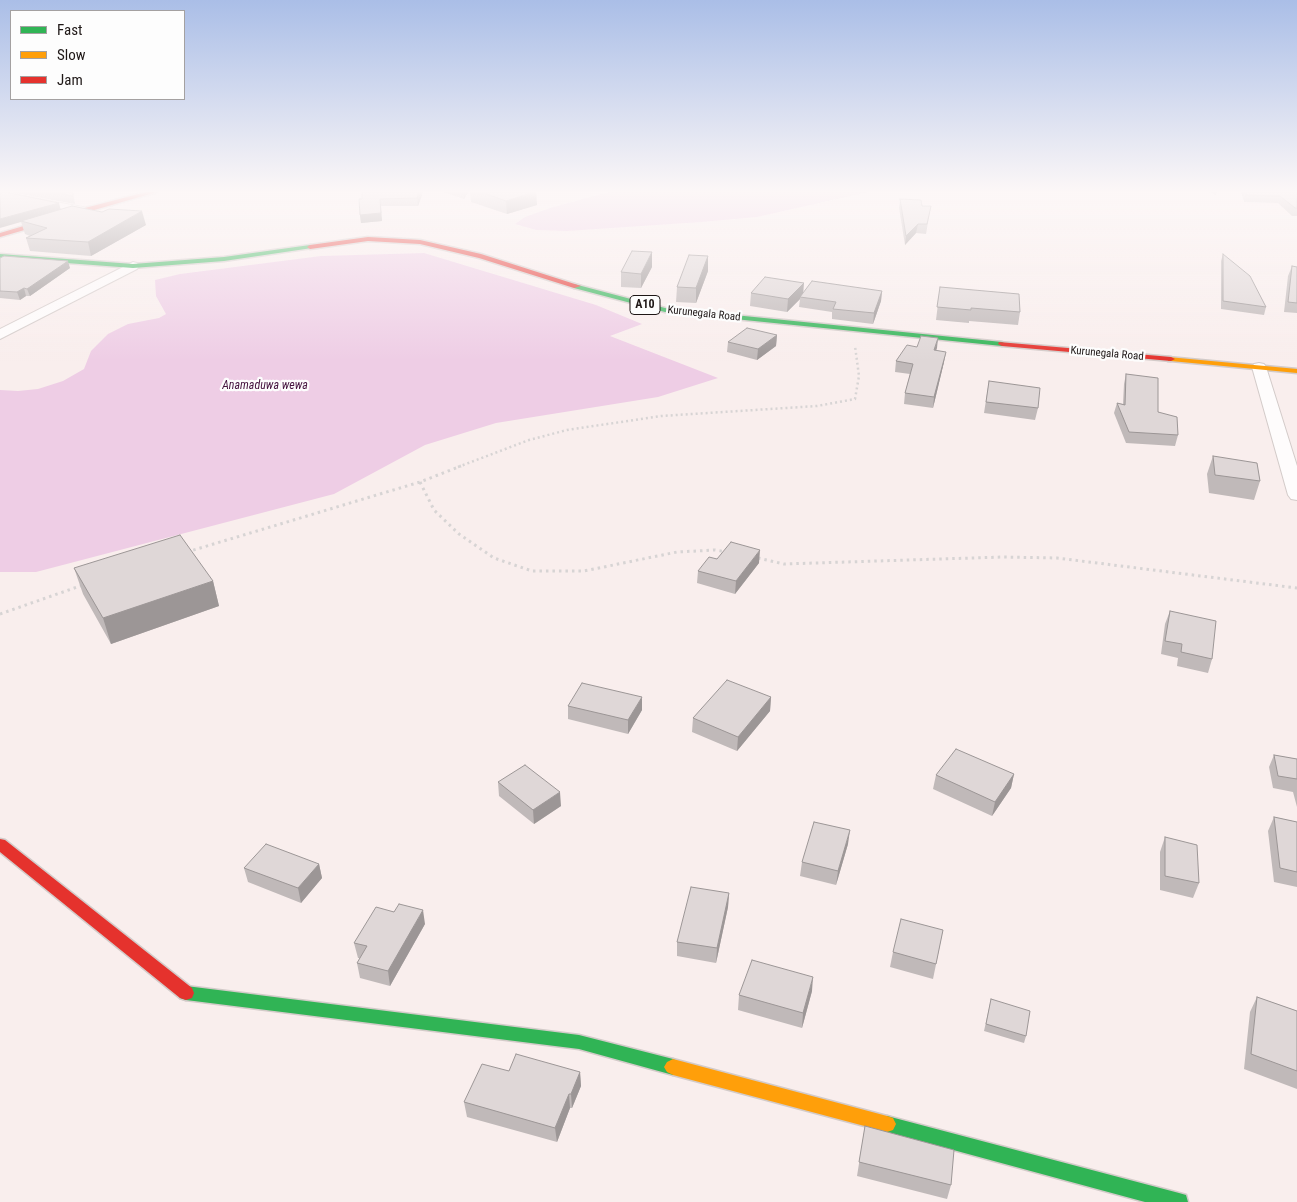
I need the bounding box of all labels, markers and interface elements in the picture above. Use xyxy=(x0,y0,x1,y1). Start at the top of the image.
legend xyxy=(10,10,185,100)
text: Fast xyxy=(57,21,82,39)
text: Slow xyxy=(57,46,86,64)
text: Jam xyxy=(57,71,83,89)
road number: A10 xyxy=(630,296,660,314)
street label: Kurunegala Road xyxy=(667,304,741,324)
street label: Kurunegala Road xyxy=(1070,344,1144,364)
water label: Anamaduwa wewa xyxy=(222,379,308,393)

